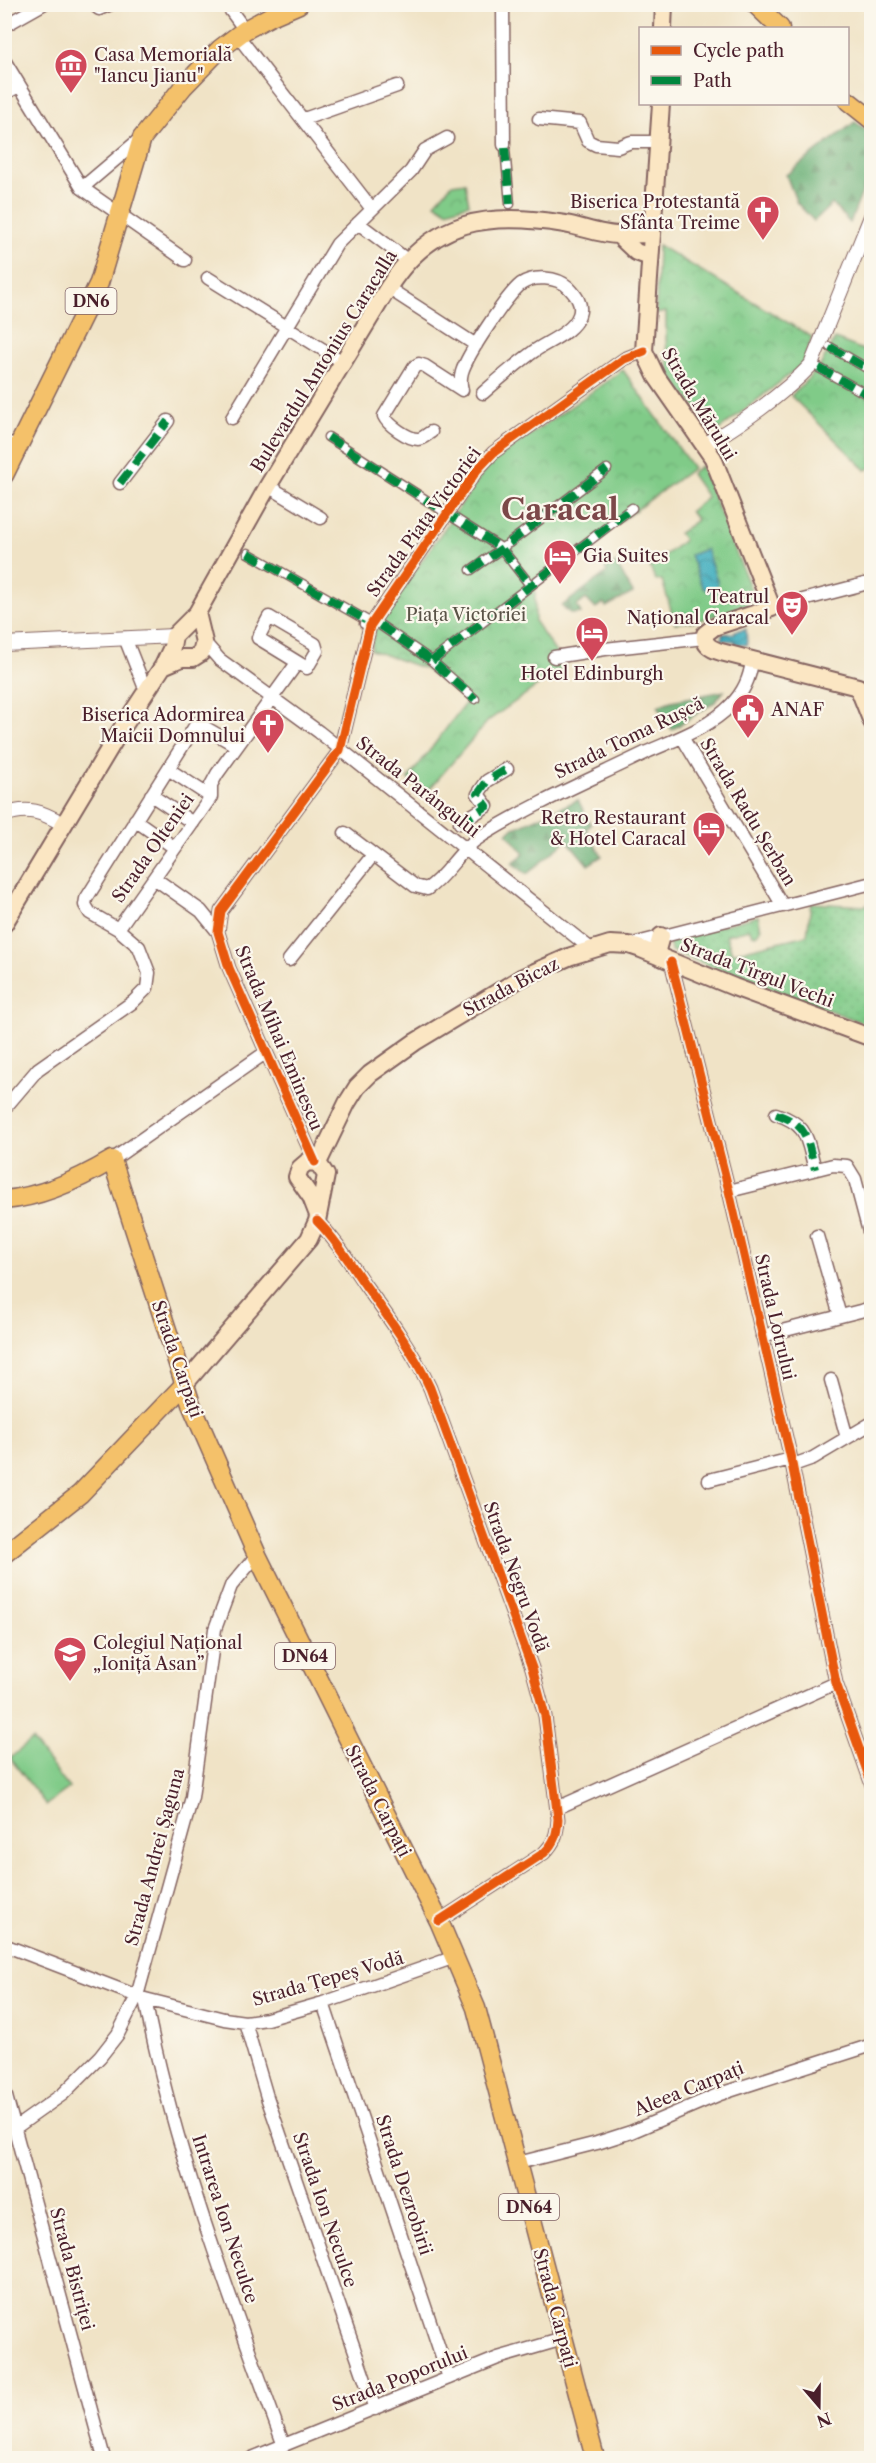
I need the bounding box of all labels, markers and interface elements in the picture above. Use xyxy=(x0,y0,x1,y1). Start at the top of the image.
legend xyxy=(639,27,849,105)
text: Cycle path xyxy=(693,40,784,62)
place label: Casa Memorială "Iancu Jianu" xyxy=(94,44,233,87)
museum icon: Casa Memorială "Iancu Jianu" xyxy=(53,47,89,94)
text: Path xyxy=(693,70,732,92)
place label: Biserica Protestantă Sfânta Treime xyxy=(570,191,740,234)
church icon: Biserica Protestantă Sfânta Treime xyxy=(745,194,781,241)
street label: Bulevardul Antonius Caracalla xyxy=(246,245,402,476)
road number: DN6 xyxy=(66,288,116,314)
street label: Strada Mărului xyxy=(657,344,741,465)
street label: Strada Piața Victoriei xyxy=(362,442,486,601)
district label: Caracal xyxy=(501,491,619,528)
hotel icon: Gia Suites xyxy=(542,538,578,585)
place label: Gia Suites xyxy=(583,545,669,567)
place label: Teatrul Național Caracal xyxy=(627,586,769,629)
theatre icon: Teatrul Național Caracal xyxy=(774,589,810,636)
park label: Piața Victoriei xyxy=(406,604,527,626)
hotel icon: Hotel Edinburgh xyxy=(574,615,610,662)
place label: Hotel Edinburgh xyxy=(521,663,663,685)
street label: Strada Toma Rușcă xyxy=(551,692,708,784)
public building icon: ANAF xyxy=(730,692,766,739)
place label: ANAF xyxy=(770,699,824,721)
place label: Biserica Adormirea Maicii Domnului xyxy=(81,704,246,747)
church icon: Biserica Adormirea Maicii Domnului xyxy=(250,707,286,754)
street label: Strada Parângului xyxy=(352,732,485,842)
street label: Strada Radu Șerban xyxy=(695,734,801,890)
street label: Strada Olteniei xyxy=(107,789,199,907)
place label: Retro Restaurant & Hotel Caracal xyxy=(541,807,687,850)
hotel icon: Retro Restaurant & Hotel Caracal xyxy=(691,810,727,857)
street label: Strada Tîrgul Vechi xyxy=(677,934,837,1013)
street label: Strada Mihai Eminescu xyxy=(230,942,328,1134)
street label: Strada Bicaz xyxy=(459,953,563,1021)
street label: Strada Lotrului xyxy=(750,1252,800,1383)
street label: Strada Carpați xyxy=(147,1297,208,1421)
street label: Strada Negru Vodă xyxy=(478,1499,554,1656)
place label: Colegiul Național „Ioniță Asan” xyxy=(93,1632,242,1675)
school or university icon: Colegiul Național „Ioniță Asan” xyxy=(52,1635,88,1682)
road number: DN64 xyxy=(275,1643,335,1669)
street label: Strada Carpați xyxy=(340,1741,416,1861)
street label: Strada Andrei Șaguna xyxy=(121,1765,189,1948)
street label: Strada Țepeș Vodă xyxy=(250,1947,407,2011)
street label: Aleea Carpați xyxy=(630,2057,748,2121)
street label: Strada Dezrobirii xyxy=(371,2112,437,2259)
street label: Strada Ion Neculce xyxy=(288,2130,362,2290)
street label: Intrarea Ion Neculce xyxy=(187,2132,263,2306)
road number: DN64 xyxy=(499,2194,559,2220)
street label: Strada Bistriței xyxy=(45,2205,99,2333)
street label: Strada Carpați xyxy=(529,2246,582,2371)
street label: Strada Poporului xyxy=(329,2342,472,2416)
north arrow xyxy=(789,2376,849,2436)
text: N xyxy=(814,2408,834,2432)

